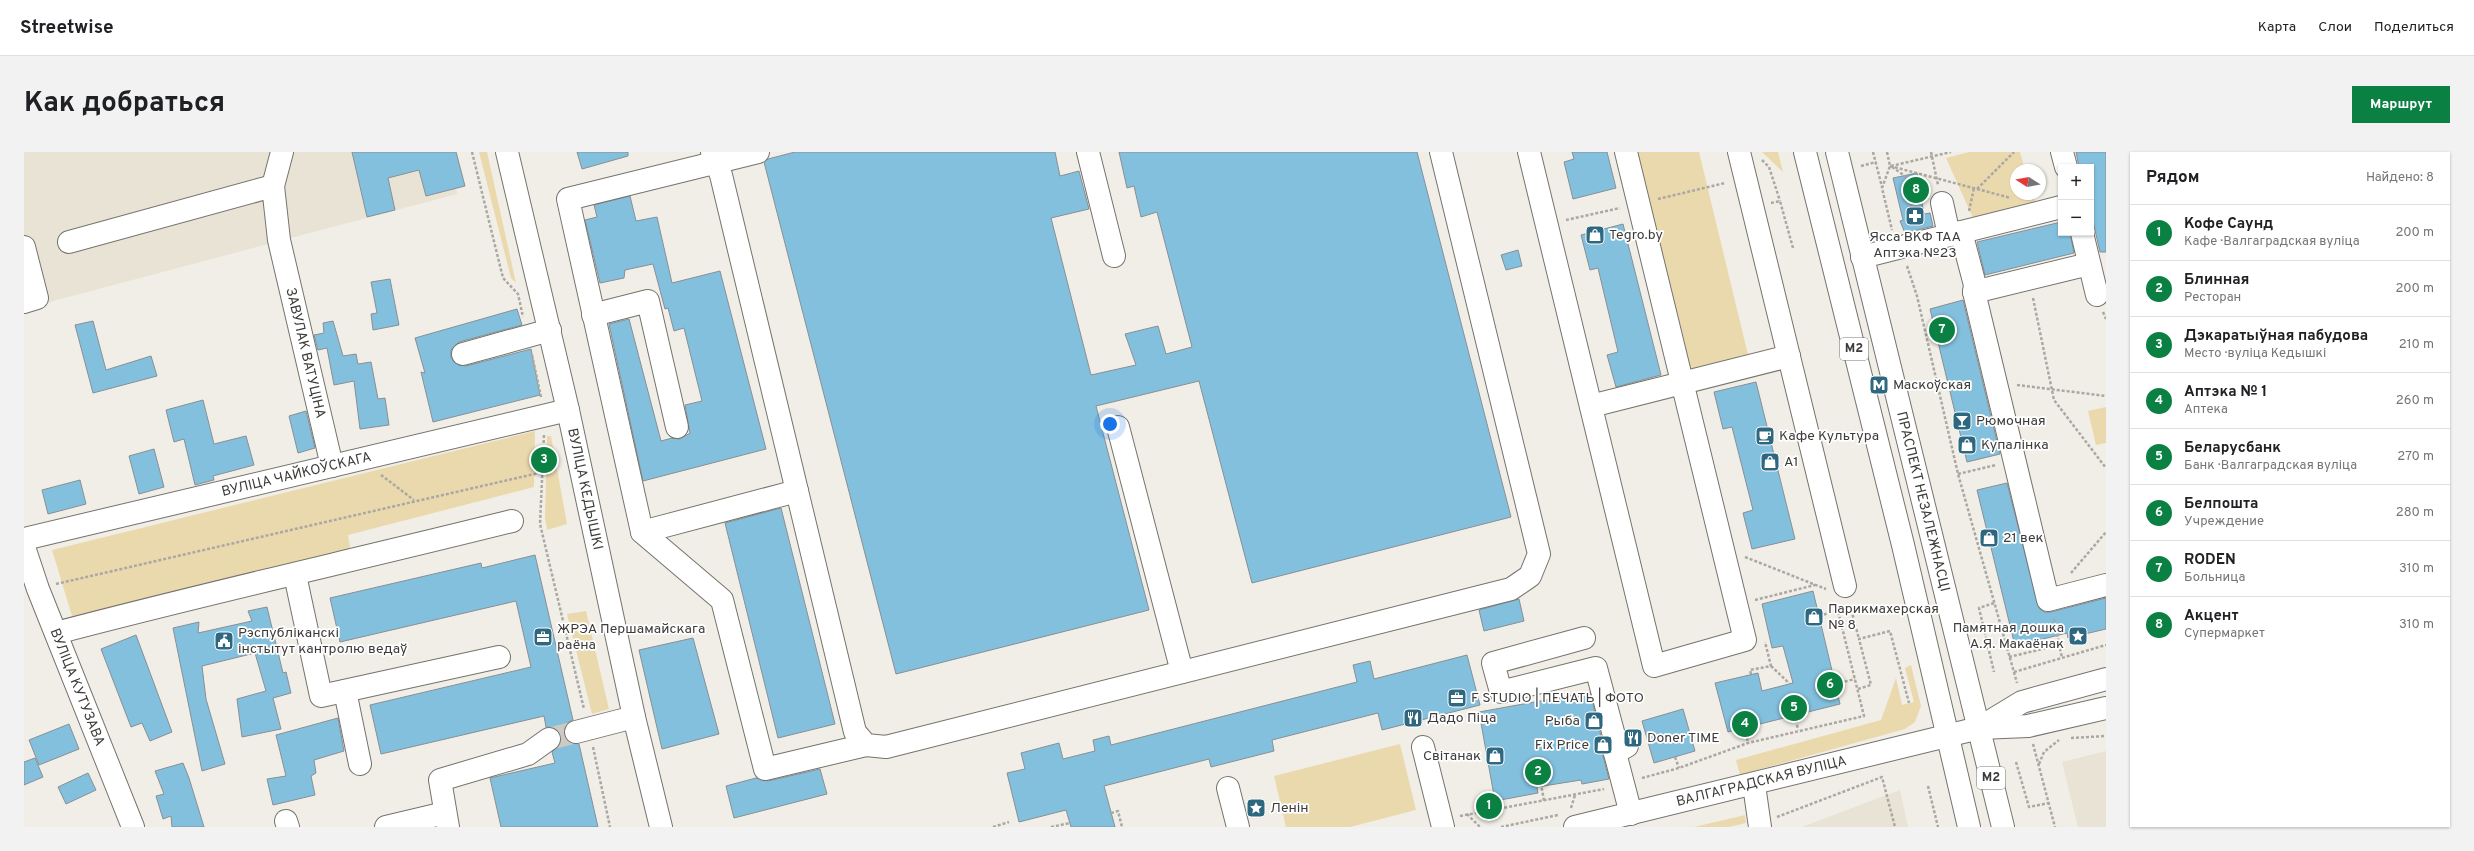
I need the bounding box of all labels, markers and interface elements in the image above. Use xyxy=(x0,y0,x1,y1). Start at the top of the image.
text: Streetwise xyxy=(20,16,113,40)
text: Карта xyxy=(2258,19,2296,36)
text: Слои xyxy=(2318,19,2352,36)
text: Поделиться xyxy=(2374,19,2454,36)
text: Как добраться xyxy=(24,86,225,122)
button: Маршрут xyxy=(2352,86,2450,123)
north arrow xyxy=(2010,164,2046,200)
map controls xyxy=(2058,164,2094,236)
button: + xyxy=(2058,164,2094,200)
text: Рядом xyxy=(2146,167,2199,189)
text: Найдено: 8 xyxy=(2366,170,2434,186)
pin: 8 xyxy=(1903,175,1929,205)
button: − xyxy=(2058,200,2094,236)
pharmacy icon: Ясса ВКФ ТАА Аптэка №23 xyxy=(1904,205,1926,227)
text: Кофе Саунд xyxy=(2184,215,2273,234)
shop icon: Tegro.by xyxy=(1584,224,1606,246)
text: 1 xyxy=(2156,225,2162,241)
text: 200 m xyxy=(2395,225,2434,241)
place label: Tegro.by xyxy=(1609,227,1663,244)
place label: Ясса ВКФ ТАА Аптэка №23 xyxy=(1869,229,1961,262)
text: Кафе · Валгаградская вуліца xyxy=(2184,234,2360,250)
text: Блинная xyxy=(2184,271,2250,290)
text: 2 xyxy=(2155,281,2163,297)
text: 200 m xyxy=(2395,281,2434,297)
street label: ЗАВУЛАК ВАТУЦІНА xyxy=(282,286,329,420)
text: Ресторан xyxy=(2184,290,2241,306)
pin: 7 xyxy=(1929,315,1955,345)
text: Дэкаратыўная пабудова xyxy=(2184,327,2368,346)
text: 3 xyxy=(2155,337,2163,353)
text: 210 m xyxy=(2399,337,2434,353)
road number: М2 xyxy=(1840,338,1868,360)
text: Место · вуліца Кедышкі xyxy=(2184,346,2326,362)
metro station icon: Маскоўская xyxy=(1868,374,1890,396)
place label: Маскоўская xyxy=(1893,377,1971,394)
text: Аптэка № 1 xyxy=(2184,383,2267,402)
text: 4 xyxy=(2155,393,2163,409)
text: 260 m xyxy=(2396,393,2434,409)
text: Аптека xyxy=(2184,402,2228,418)
street label: ПРАСПЕКТ НЕЗАЛЕЖНАСЦІ xyxy=(1893,410,1953,593)
bar icon: Рюмочная xyxy=(1951,410,1973,432)
place label: Рюмочная xyxy=(1976,413,2046,430)
your location xyxy=(1100,414,1120,434)
cafe icon: Кафе Культура xyxy=(1754,425,1776,447)
street label: ВУЛІЦА КЕДЫШКІ xyxy=(564,427,606,552)
place label: Кафе Культура xyxy=(1779,428,1879,445)
shop icon: Купалiнка xyxy=(1956,434,1978,456)
place label: Купалiнка xyxy=(1981,437,2049,454)
text: Беларусбанк xyxy=(2184,439,2281,458)
pin: 3 xyxy=(531,445,557,475)
street label: ВУЛІЦА ЧАЙКОЎСКАГА xyxy=(220,448,373,500)
text: 5 xyxy=(2155,449,2163,465)
text: 270 m xyxy=(2397,449,2434,465)
shop icon: A1 xyxy=(1759,451,1781,473)
place label: A1 xyxy=(1784,454,1799,471)
text: Банк · Валгаградская вуліца xyxy=(2184,458,2357,474)
text: Белпошта xyxy=(2184,495,2258,514)
text: 6 xyxy=(2155,505,2163,521)
text: 280 m xyxy=(2396,505,2434,521)
text: Учреждение xyxy=(2184,514,2264,530)
shop icon: 21 век xyxy=(1978,527,2000,549)
place label: 21 век xyxy=(2003,530,2044,547)
text: RODEN xyxy=(2184,551,2236,570)
text: 7 xyxy=(2156,561,2162,577)
text: 310 m xyxy=(2399,561,2434,577)
text: Больница xyxy=(2184,570,2245,586)
place label: Парикмахерская № 8 xyxy=(1828,601,1939,634)
shop icon: Парикмахерская № 8 xyxy=(1803,606,1825,628)
text: Акцент xyxy=(2184,607,2239,626)
text: 8 xyxy=(2155,617,2163,633)
text: 310 m xyxy=(2399,617,2434,633)
place label: Памятная дошка А.Я. Макаёнак xyxy=(1953,620,2064,653)
place label: ЖРЭА Першамайскага раёна xyxy=(557,621,705,654)
place label: Рэспубліканскі інстытут кантролю ведаў xyxy=(238,625,407,658)
place icon: Памятная дошка А.Я. Макаёнак xyxy=(2067,625,2089,647)
street label: ВУЛІЦА КУТУЗАВА xyxy=(46,626,108,749)
office icon: ЖРЭА Першамайскага раёна xyxy=(532,626,554,648)
text: Супермаркет xyxy=(2184,626,2265,642)
public building icon: Рэспубліканскі інстытут кантролю ведаў xyxy=(213,630,235,652)
pin: 6 xyxy=(1817,670,1843,700)
office icon: F STUDIO | ПЕЧАТЬ | ФОТО xyxy=(1446,687,1468,709)
place label: F STUDIO | ПЕЧАТЬ | ФОТО xyxy=(1471,687,1644,707)
pin: 5 xyxy=(1781,693,1807,723)
restaurant icon: Дадо Піца xyxy=(1402,707,1424,729)
pin: 4 xyxy=(1732,709,1758,739)
place label: Дадо Піца xyxy=(1427,710,1496,727)
shop icon: Рыба xyxy=(1583,710,1605,732)
place label: Рыба xyxy=(1545,713,1580,730)
restaurant icon: Doner TIME xyxy=(1622,727,1644,749)
place label: Doner TIME xyxy=(1647,730,1720,747)
shop icon: Fix Price xyxy=(1592,734,1614,756)
place label: Fix Price xyxy=(1535,737,1589,754)
shop icon: Світанак xyxy=(1484,745,1506,767)
place label: Світанак xyxy=(1423,748,1481,765)
street label: ВАЛГАГРАДСКАЯ ВУЛІЦА xyxy=(1675,752,1848,810)
pin: 2 xyxy=(1525,757,1551,787)
road number: М2 xyxy=(1977,767,2005,789)
pin: 1 xyxy=(1476,791,1502,821)
place icon: Ленін xyxy=(1245,797,1267,819)
place label: Ленін xyxy=(1270,800,1309,817)

